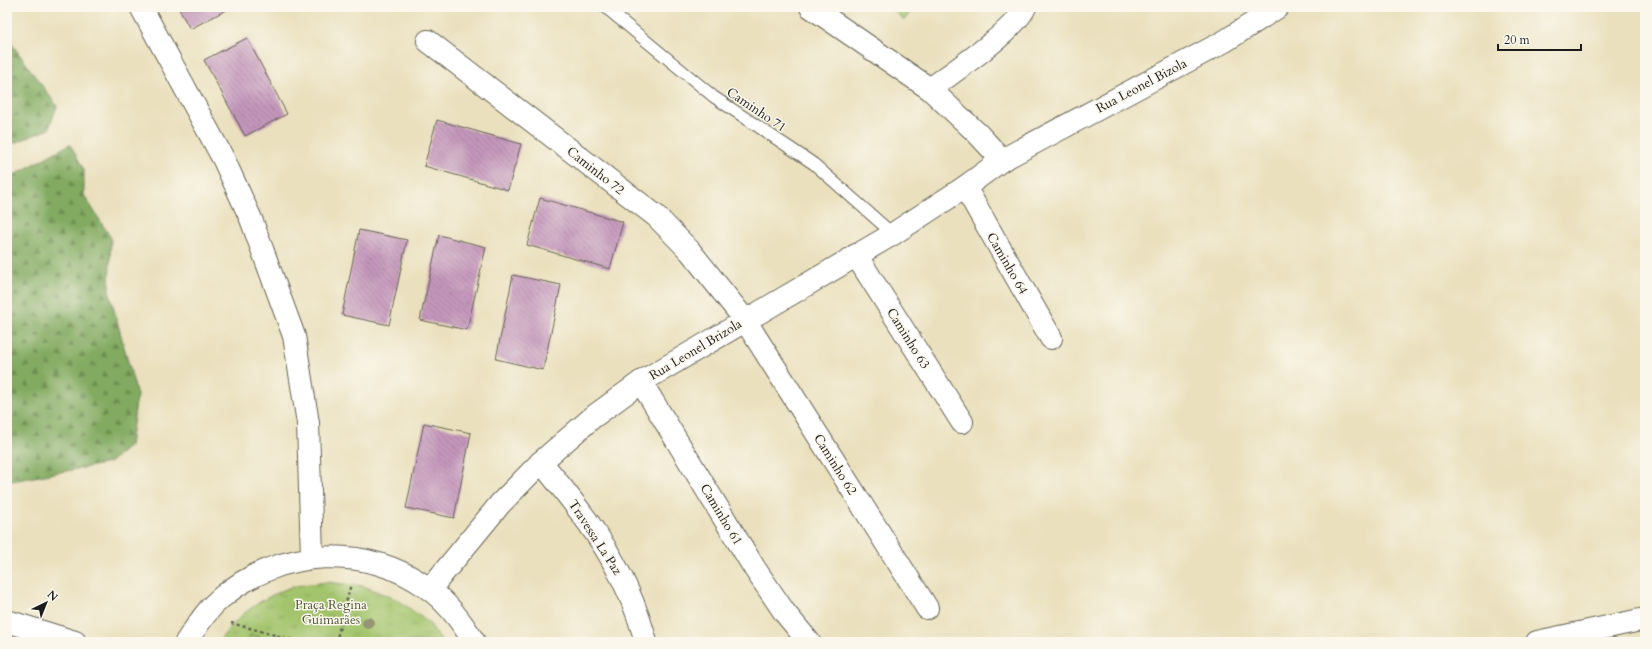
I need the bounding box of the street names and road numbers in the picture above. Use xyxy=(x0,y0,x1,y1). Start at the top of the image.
street label: Rua Leonel Bizola xyxy=(1093,54,1190,117)
street label: Caminho 71 xyxy=(723,83,790,136)
street label: Caminho 72 xyxy=(563,143,628,199)
street label: Caminho 64 xyxy=(982,229,1032,298)
street label: Caminho 63 xyxy=(882,305,934,372)
street label: Rua Leonel Brizola xyxy=(646,315,746,385)
street label: Caminho 62 xyxy=(809,431,861,499)
street label: Caminho 61 xyxy=(696,480,747,549)
street label: Travessa La Paz xyxy=(564,496,626,579)

